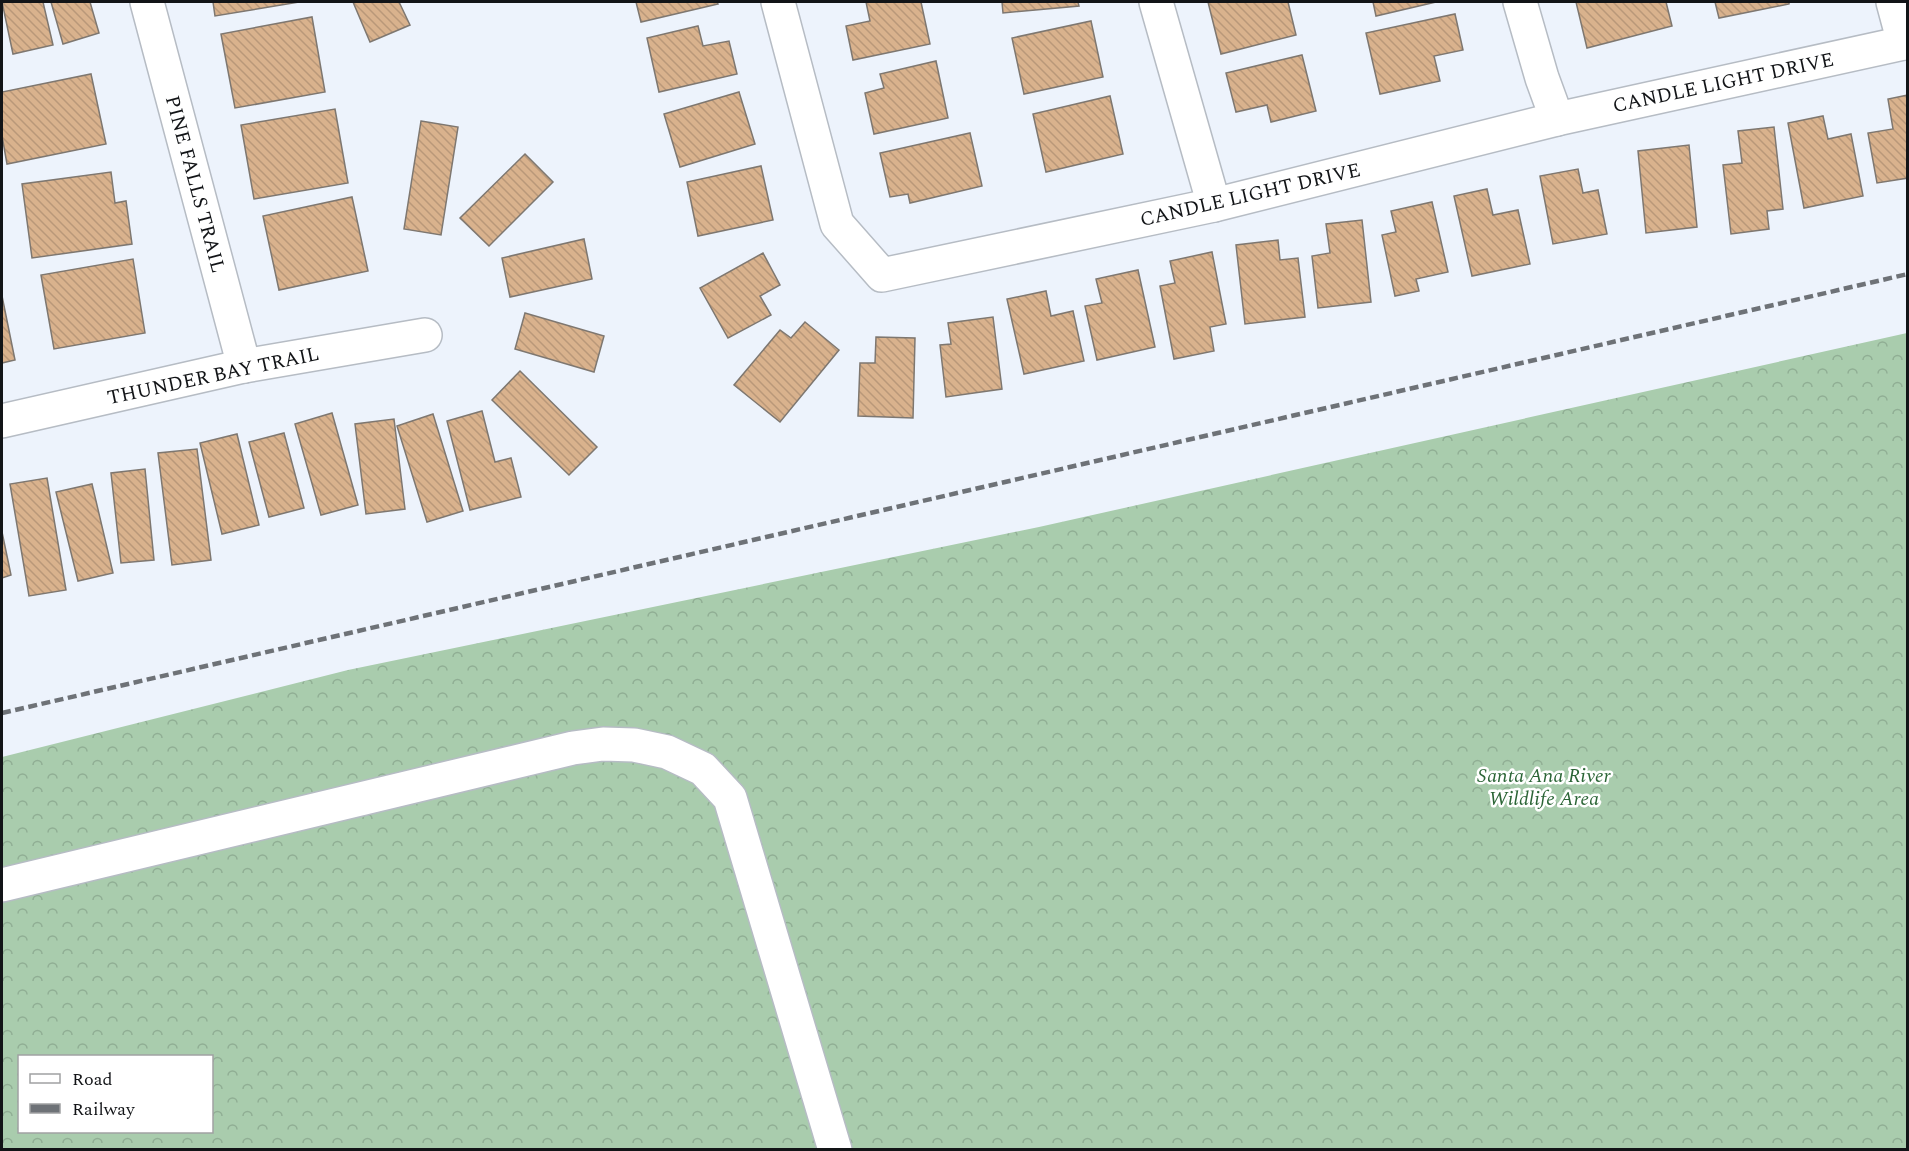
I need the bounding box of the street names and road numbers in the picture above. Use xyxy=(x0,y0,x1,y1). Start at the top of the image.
street label: CANDLE LIGHT DRIVE xyxy=(1610,45,1837,121)
street label: PINE FALLS TRAIL xyxy=(157,92,233,276)
street label: CANDLE LIGHT DRIVE xyxy=(1137,155,1363,235)
street label: THUNDER BAY TRAIL xyxy=(104,339,322,413)

